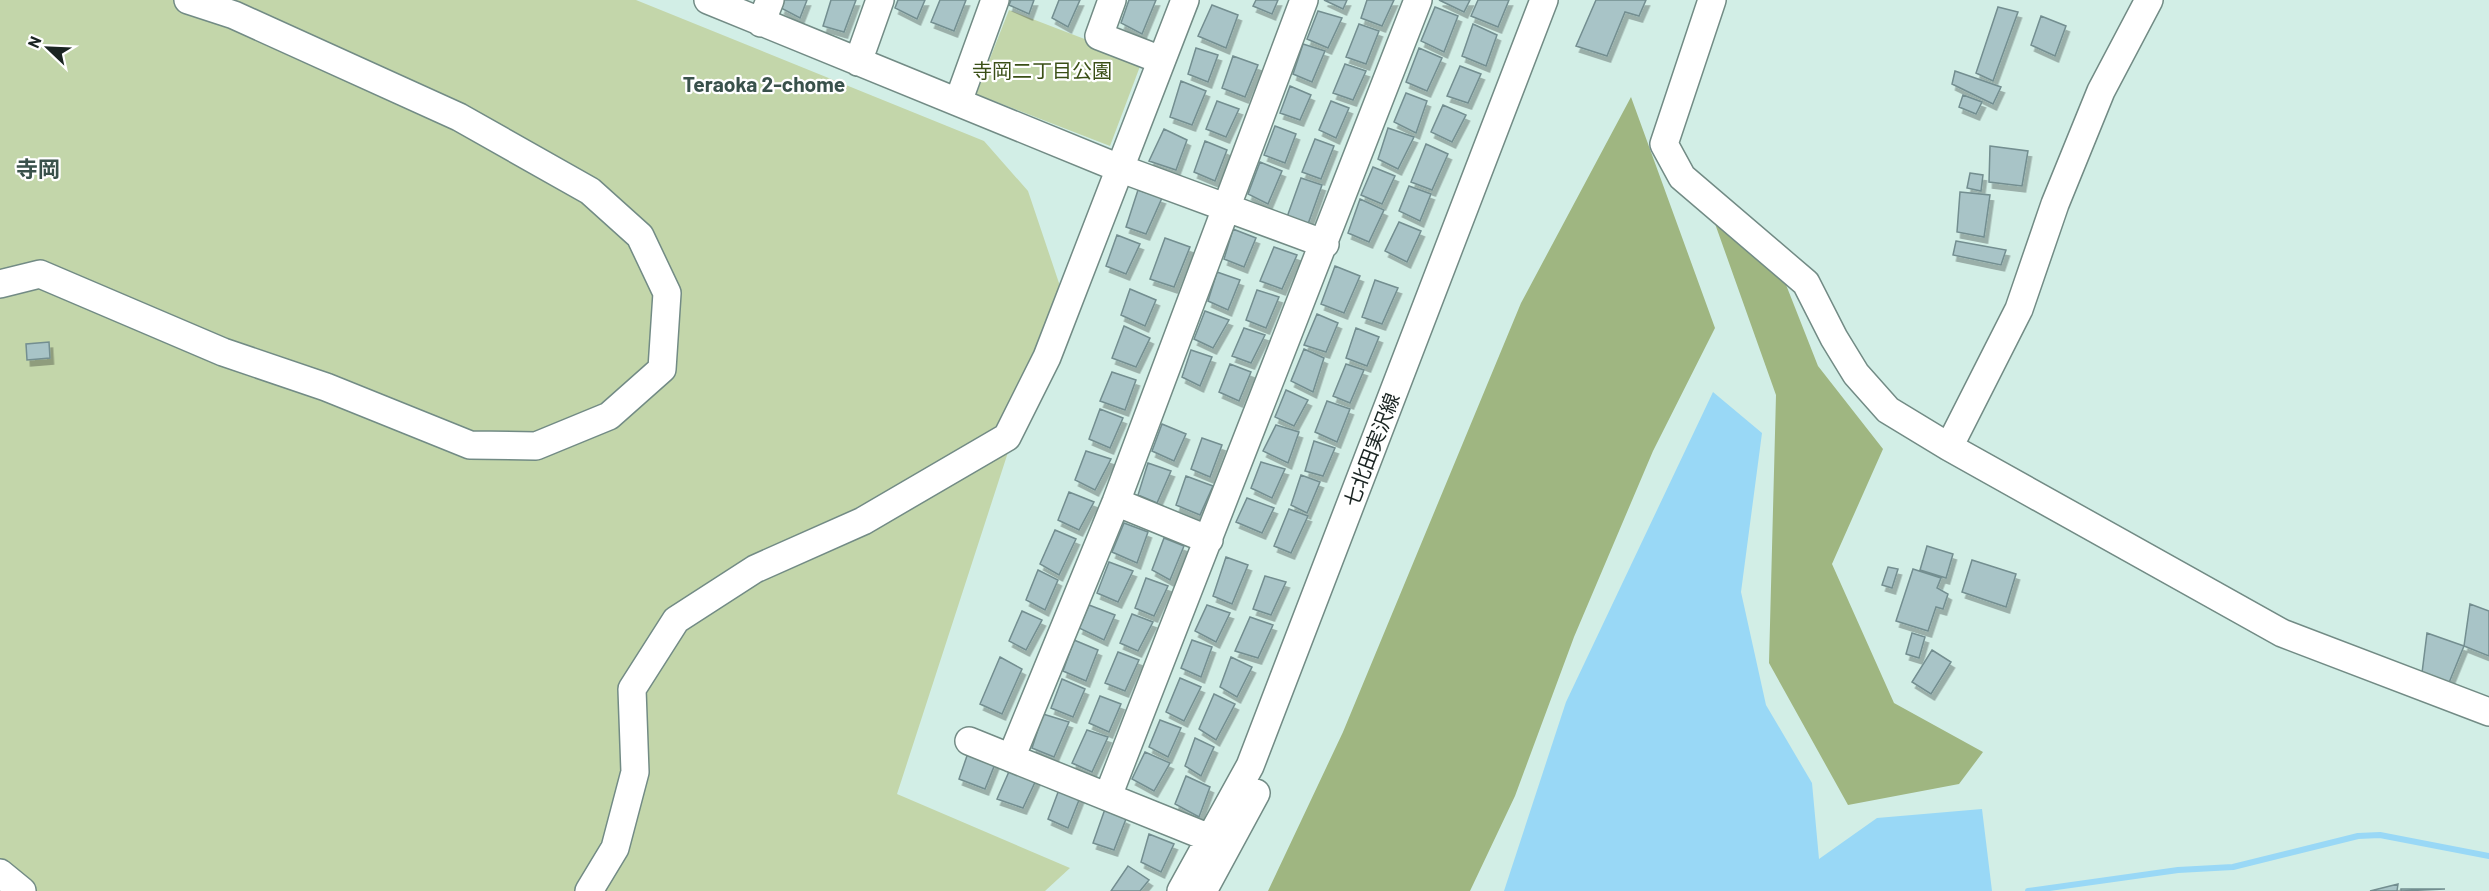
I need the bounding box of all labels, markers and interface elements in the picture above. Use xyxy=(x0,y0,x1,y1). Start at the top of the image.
north arrow xyxy=(18,18,78,78)
text: N xyxy=(23,33,45,51)
park label: 寺岡二丁目公園 xyxy=(972,58,1112,82)
district label: Teraoka 2-chome xyxy=(683,71,845,96)
district label: 寺岡 xyxy=(16,155,60,181)
street label: 七北田実沢線 xyxy=(1338,389,1404,510)

